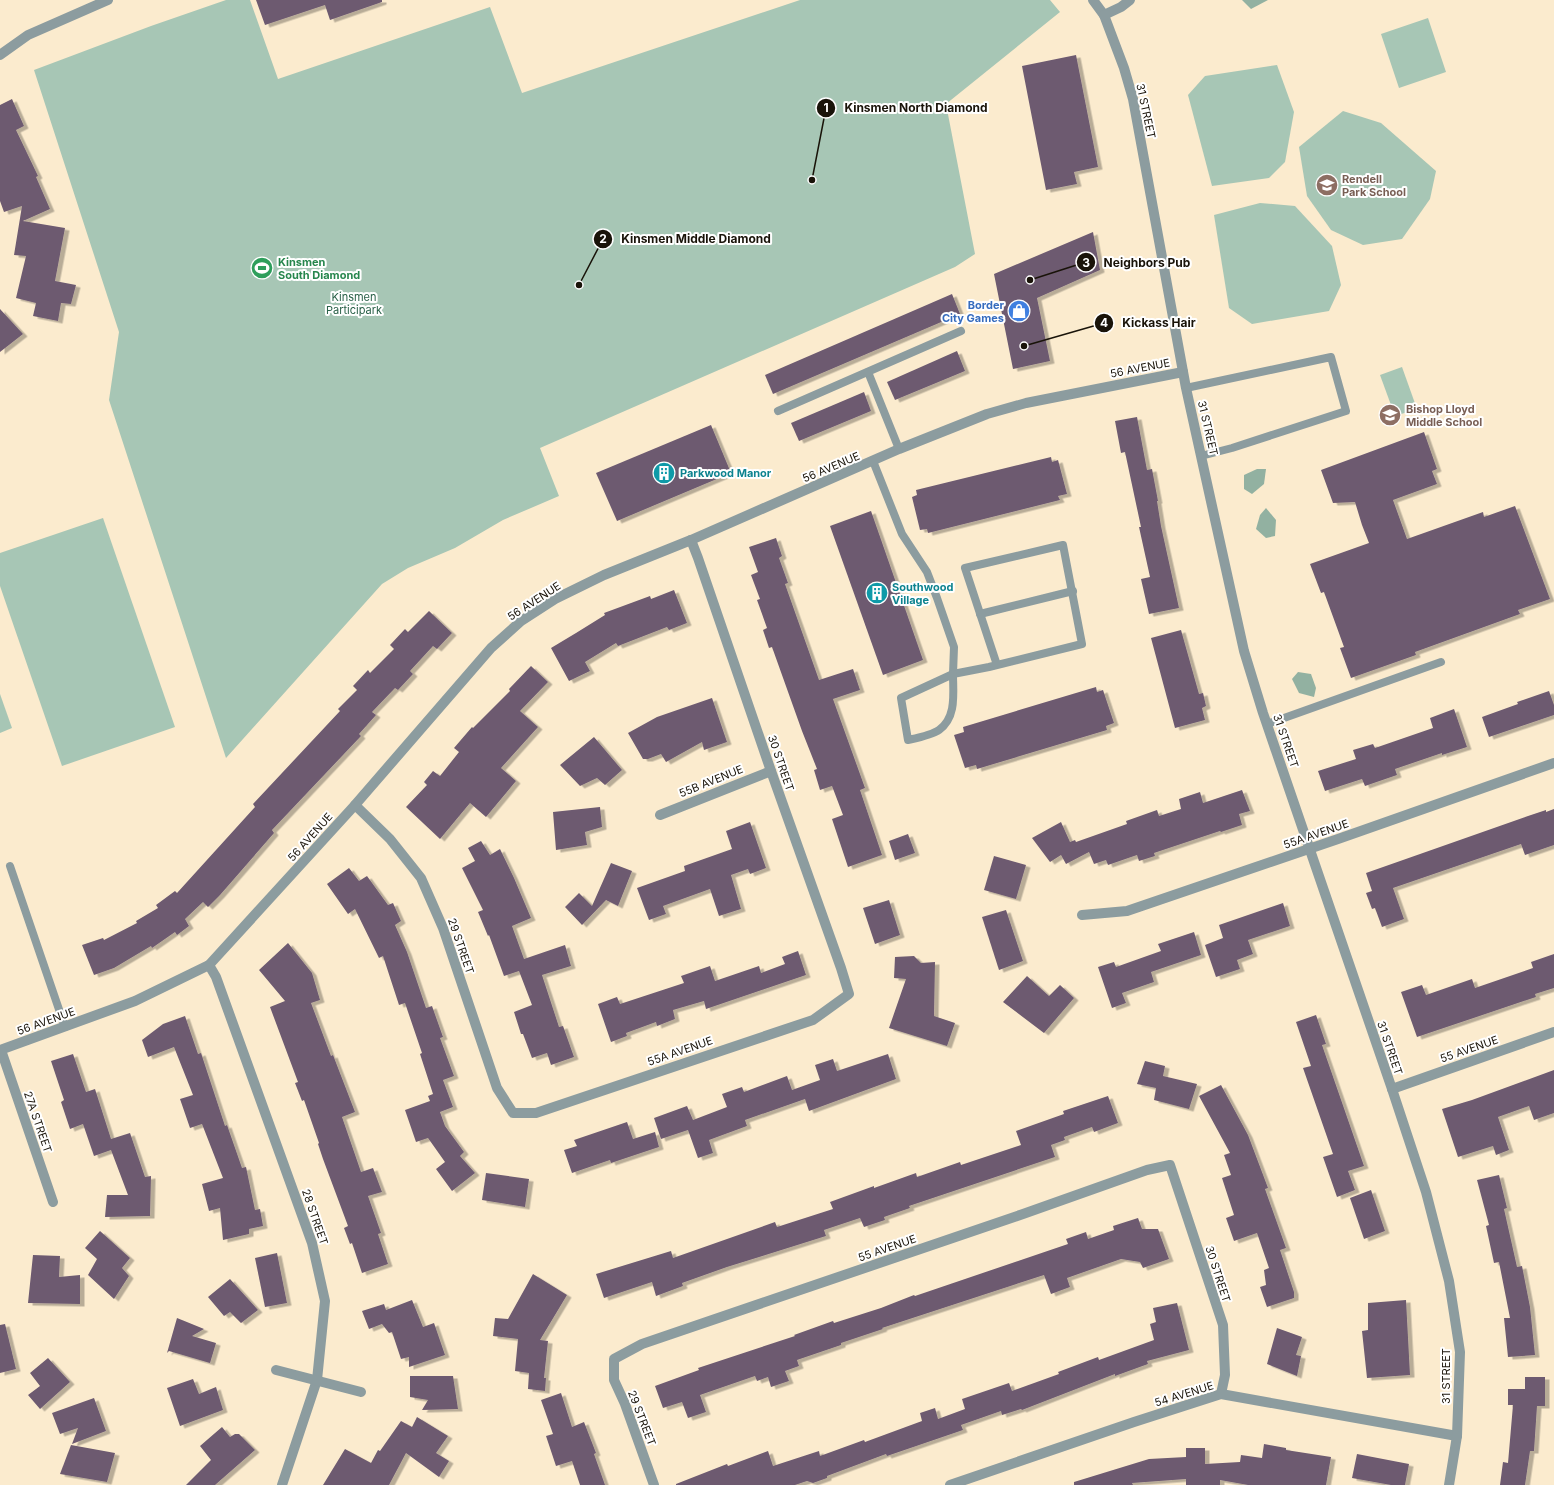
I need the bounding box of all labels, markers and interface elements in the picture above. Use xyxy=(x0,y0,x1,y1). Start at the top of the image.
street label: 31 STREET xyxy=(1133,82,1159,140)
callout: Kinsmen North Diamond xyxy=(816,96,996,120)
text: 1 xyxy=(823,100,829,115)
text: Kinsmen North Diamond xyxy=(844,100,988,115)
school or university icon: Rendell Park School xyxy=(1314,172,1340,198)
place label: Rendell Park School xyxy=(1342,172,1406,199)
callout: Kinsmen Middle Diamond xyxy=(593,227,778,251)
text: 2 xyxy=(599,231,607,246)
text: Kinsmen Middle Diamond xyxy=(621,231,771,246)
callout: Neighbors Pub xyxy=(1076,250,1198,274)
sports icon: Kinsmen South Diamond xyxy=(249,255,275,281)
place label: Kinsmen South Diamond xyxy=(278,255,360,282)
text: 3 xyxy=(1082,255,1090,270)
text: Neighbors Pub xyxy=(1104,255,1191,270)
park label: Kinsmen Participark xyxy=(326,290,382,317)
place label: Border City Games xyxy=(942,298,1005,325)
shop icon: Border City Games xyxy=(1006,298,1032,324)
callout: Kickass Hair xyxy=(1094,311,1203,335)
text: 4 xyxy=(1100,315,1108,330)
text: Kickass Hair xyxy=(1122,315,1196,330)
street label: 56 AVENUE xyxy=(1109,355,1171,381)
street label: 31 STREET xyxy=(1195,399,1221,457)
school or university icon: Bishop Lloyd Middle School xyxy=(1377,402,1403,428)
place label: Bishop Lloyd Middle School xyxy=(1406,402,1482,429)
street label: 56 AVENUE xyxy=(800,449,862,485)
building icon: Parkwood Manor xyxy=(651,460,677,486)
place label: Parkwood Manor xyxy=(680,466,772,480)
street label: 56 AVENUE xyxy=(505,579,563,623)
building icon: Southwood Village xyxy=(864,580,890,606)
place label: Southwood Village xyxy=(892,580,953,607)
street label: 31 STREET xyxy=(1270,712,1302,770)
street label: 30 STREET xyxy=(765,733,797,793)
street label: 55B AVENUE xyxy=(677,762,745,800)
street label: 56 AVENUE xyxy=(284,810,336,864)
street label: 55A AVENUE xyxy=(1281,816,1351,852)
street label: 29 STREET xyxy=(445,916,477,976)
street label: 56 AVENUE xyxy=(15,1004,77,1038)
street label: 31 STREET xyxy=(1374,1019,1406,1077)
street label: 55A AVENUE xyxy=(645,1033,715,1069)
street label: 55 AVENUE xyxy=(1438,1033,1500,1065)
street label: 27A STREET xyxy=(21,1089,55,1155)
street label: 28 STREET xyxy=(299,1187,331,1247)
street label: 55 AVENUE xyxy=(856,1232,918,1264)
street label: 30 STREET xyxy=(1202,1244,1234,1304)
street label: 31 STREET xyxy=(1439,1348,1453,1404)
street label: 54 AVENUE xyxy=(1153,1378,1215,1410)
street label: 29 STREET xyxy=(625,1388,659,1448)

